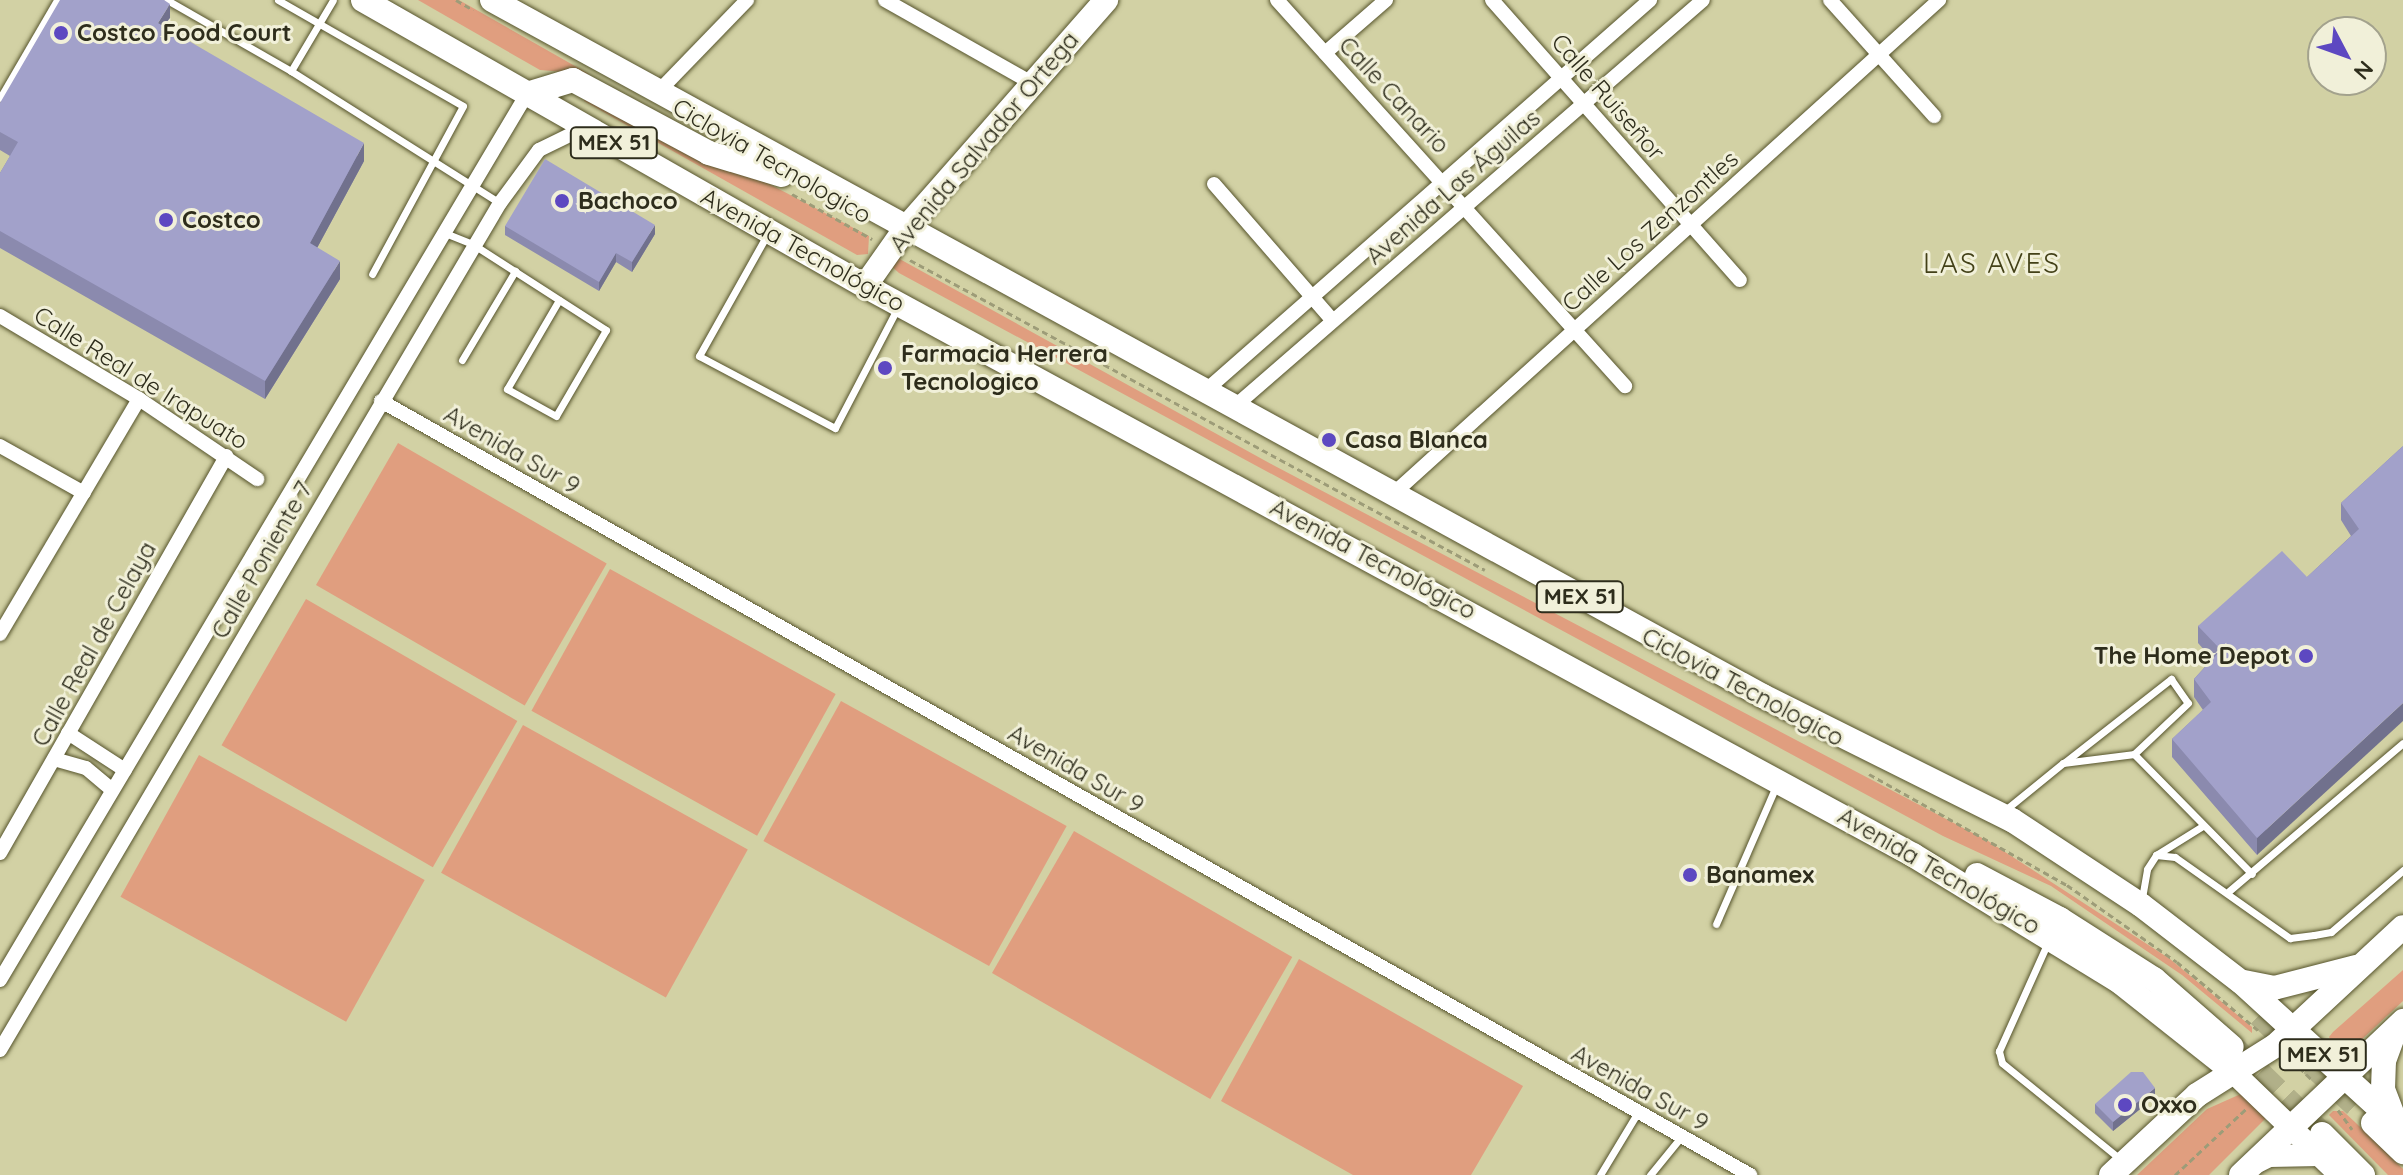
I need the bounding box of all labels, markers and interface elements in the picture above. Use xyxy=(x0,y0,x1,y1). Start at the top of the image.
north arrow xyxy=(2307,16,2387,96)
place label: Costco Food Court xyxy=(77,19,292,47)
marker: Costco Food Court xyxy=(52,24,70,42)
street label: Avenida Salvador Ortega xyxy=(883,26,1085,258)
street label: Calle Ruiseñor xyxy=(1545,28,1671,166)
street label: Calle Canario xyxy=(1333,31,1455,159)
text: N xyxy=(2348,55,2379,86)
street label: Ciclovia Tecnologico xyxy=(668,92,876,230)
street label: Avenida Las Águilas xyxy=(1360,104,1546,270)
road number: MEX 51 xyxy=(568,125,660,161)
street label: Calle Los Zenzontles xyxy=(1556,144,1744,318)
street label: Avenida Tecnológico xyxy=(696,182,910,318)
place label: Bachoco xyxy=(578,187,678,215)
marker: Bachoco xyxy=(553,192,571,210)
place label: Costco xyxy=(182,206,261,234)
marker: Costco xyxy=(157,211,175,229)
district label: LAS AVES xyxy=(1923,246,2061,280)
street label: Calle Real de Irapuato xyxy=(29,300,253,456)
place label: Farmacia Herrera Tecnologico xyxy=(901,340,1108,396)
marker: Farmacia Herrera Tecnologico xyxy=(876,359,894,377)
street label: Avenida Sur 9 xyxy=(439,400,585,500)
place label: Casa Blanca xyxy=(1345,426,1488,454)
marker: Casa Blanca xyxy=(1320,431,1338,449)
street label: Calle Poniente 7 xyxy=(205,476,319,644)
street label: Avenida Tecnológico xyxy=(1265,493,1481,625)
street label: Calle Real de Celaya xyxy=(26,537,162,751)
road number: MEX 51 xyxy=(1534,579,1626,615)
street label: Ciclovia Tecnologico xyxy=(1637,622,1849,752)
place label: The Home Depot xyxy=(2093,642,2290,670)
marker: The Home Depot xyxy=(2297,647,2315,665)
street label: Avenida Sur 9 xyxy=(1003,719,1149,819)
street label: Avenida Tecnológico xyxy=(1833,801,2045,941)
place label: Banamex xyxy=(1706,861,1814,889)
marker: Banamex xyxy=(1681,866,1699,884)
road number: MEX 51 xyxy=(2277,1037,2369,1073)
street label: Avenida Sur 9 xyxy=(1567,1039,1713,1137)
place label: Oxxo xyxy=(2141,1091,2197,1119)
marker: Oxxo xyxy=(2116,1096,2134,1114)

